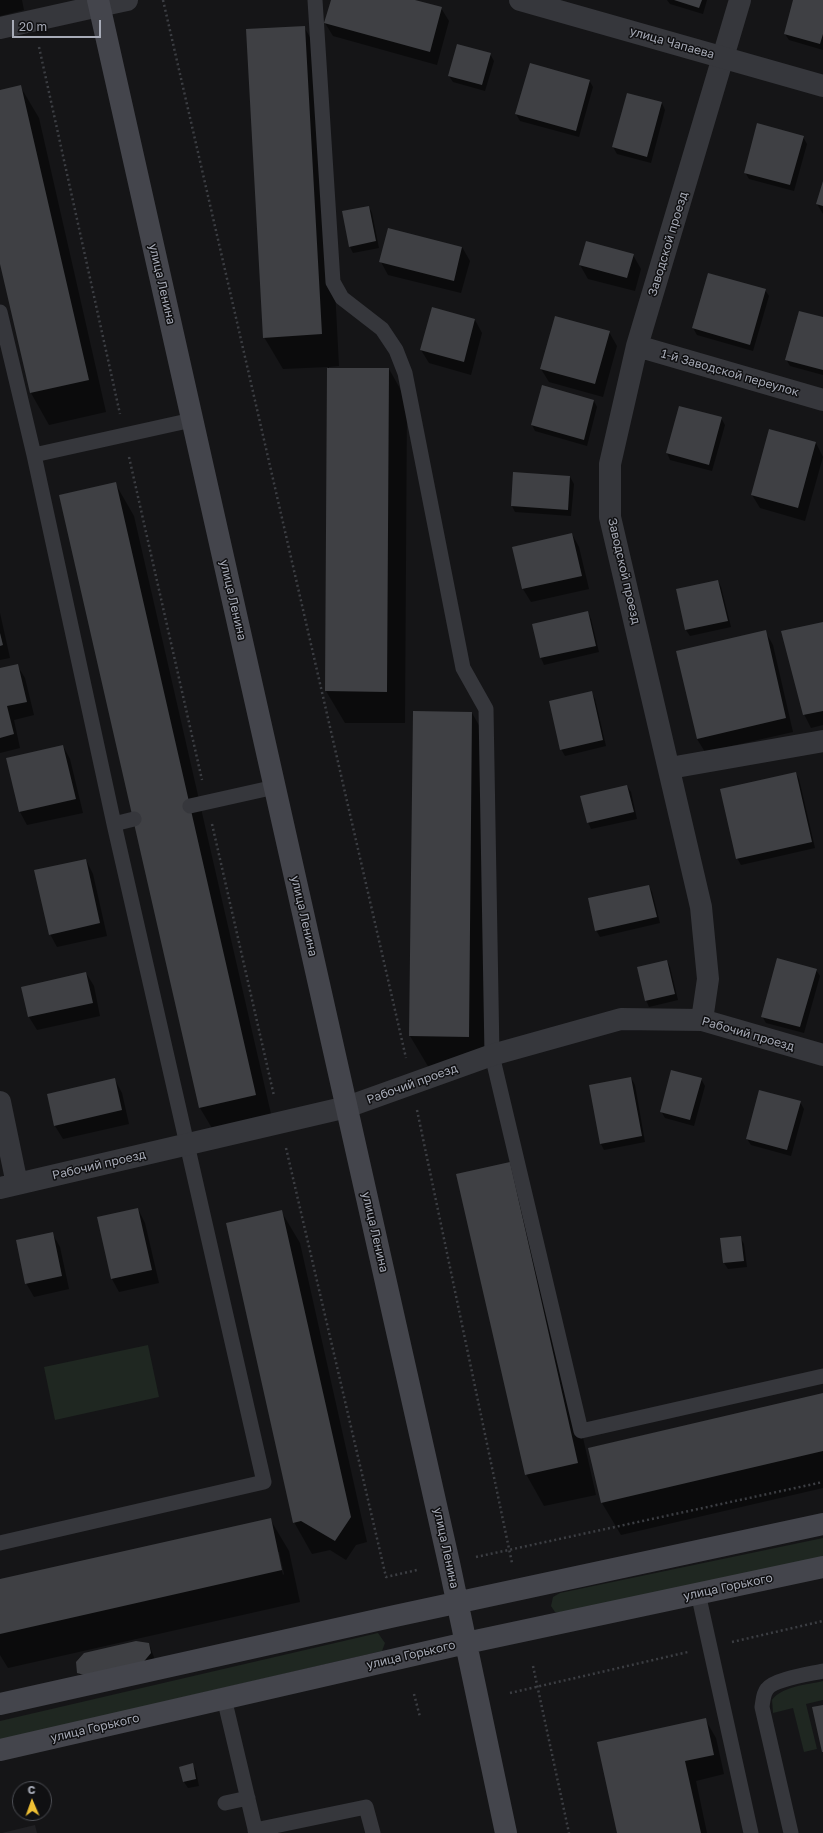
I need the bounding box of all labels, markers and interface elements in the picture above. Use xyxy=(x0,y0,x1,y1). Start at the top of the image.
scale bar xyxy=(14,12,103,38)
text: 20 m xyxy=(19,19,47,34)
street label: улица Чапаева xyxy=(628,24,716,62)
street label: Заводской проезд xyxy=(645,190,691,298)
street label: улица Ленина xyxy=(146,242,178,326)
street label: 1-й Заводской переулок xyxy=(659,346,801,400)
street label: Заводской проезд xyxy=(605,516,643,626)
street label: улица Ленина xyxy=(217,558,249,642)
street label: улица Ленина xyxy=(288,874,320,958)
street label: Рабочий проезд xyxy=(700,1014,796,1054)
street label: Рабочий проезд xyxy=(365,1061,459,1107)
street label: Рабочий проезд xyxy=(51,1147,147,1183)
street label: улица Ленина xyxy=(359,1190,391,1274)
street label: улица Ленина xyxy=(430,1506,462,1590)
street label: улица Горького xyxy=(682,1571,774,1603)
street label: улица Горького xyxy=(365,1638,457,1672)
street label: улица Горького xyxy=(49,1711,141,1745)
north arrow xyxy=(12,1781,52,1821)
text: С xyxy=(27,1783,36,1796)

